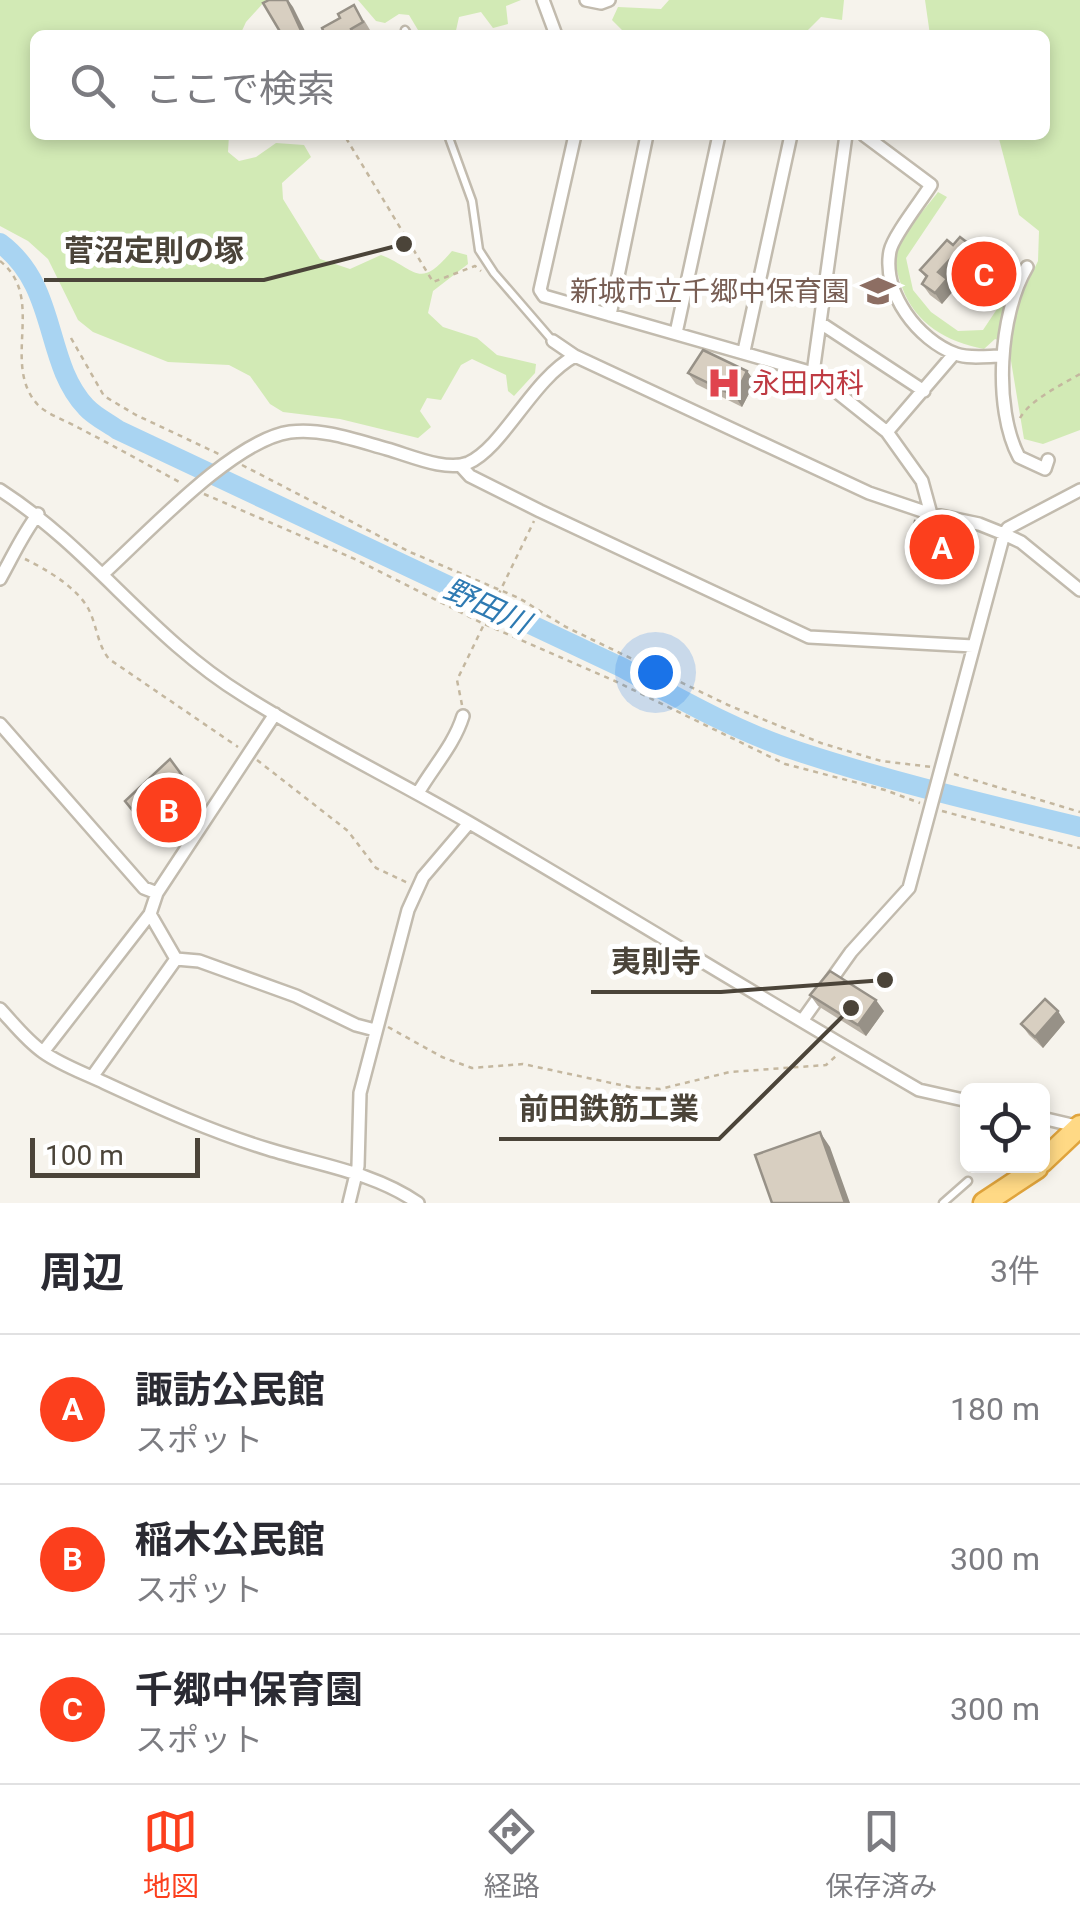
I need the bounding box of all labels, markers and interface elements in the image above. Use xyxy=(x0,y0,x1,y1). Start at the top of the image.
search box xyxy=(30,30,1050,140)
icon: search xyxy=(65,58,120,113)
text: ここで検索 xyxy=(145,67,335,111)
callout: 菅沼定則の塚 xyxy=(44,220,264,280)
text: 菅沼定則の塚 xyxy=(64,233,244,268)
pin: C xyxy=(952,236,1016,312)
school or university icon: 新城市立千郷中保育園 xyxy=(859,272,897,310)
place label: 新城市立千郷中保育園 xyxy=(570,275,850,308)
hospital icon: 永田内科 xyxy=(705,364,743,402)
place label: 永田内科 xyxy=(752,367,864,400)
pin: A xyxy=(910,510,974,584)
water label: 野田川 xyxy=(439,571,538,642)
your location xyxy=(630,647,681,698)
pin: B xyxy=(136,772,202,848)
callout: 夷則寺 xyxy=(591,932,721,992)
text: 夷則寺 xyxy=(611,944,701,979)
callout: 前田鉄筋工業 xyxy=(499,1079,719,1139)
map controls xyxy=(960,1083,1050,1173)
button: locate xyxy=(960,1083,1050,1173)
text: 前田鉄筋工業 xyxy=(519,1091,699,1126)
scale bar xyxy=(30,1133,200,1178)
text: 100 m xyxy=(45,1139,124,1172)
text: 周辺 xyxy=(40,1248,124,1297)
text: 3件 xyxy=(990,1252,1040,1290)
text: 諏訪公民館 xyxy=(135,1368,325,1412)
text: A xyxy=(62,1390,83,1428)
text: 180 m xyxy=(950,1390,1040,1428)
text: スポット xyxy=(135,1421,263,1459)
text: 稲木公民館 xyxy=(135,1518,325,1562)
text: B xyxy=(62,1540,83,1578)
text: 300 m xyxy=(950,1540,1040,1578)
text: スポット xyxy=(135,1571,263,1609)
text: 千郷中保育園 xyxy=(135,1668,363,1712)
text: C xyxy=(62,1690,83,1728)
text: 300 m xyxy=(950,1690,1040,1728)
text: スポット xyxy=(135,1721,263,1759)
tab: 地図 xyxy=(143,1804,199,1904)
tab: 経路 xyxy=(484,1804,540,1904)
tab: 保存済み xyxy=(825,1804,937,1904)

